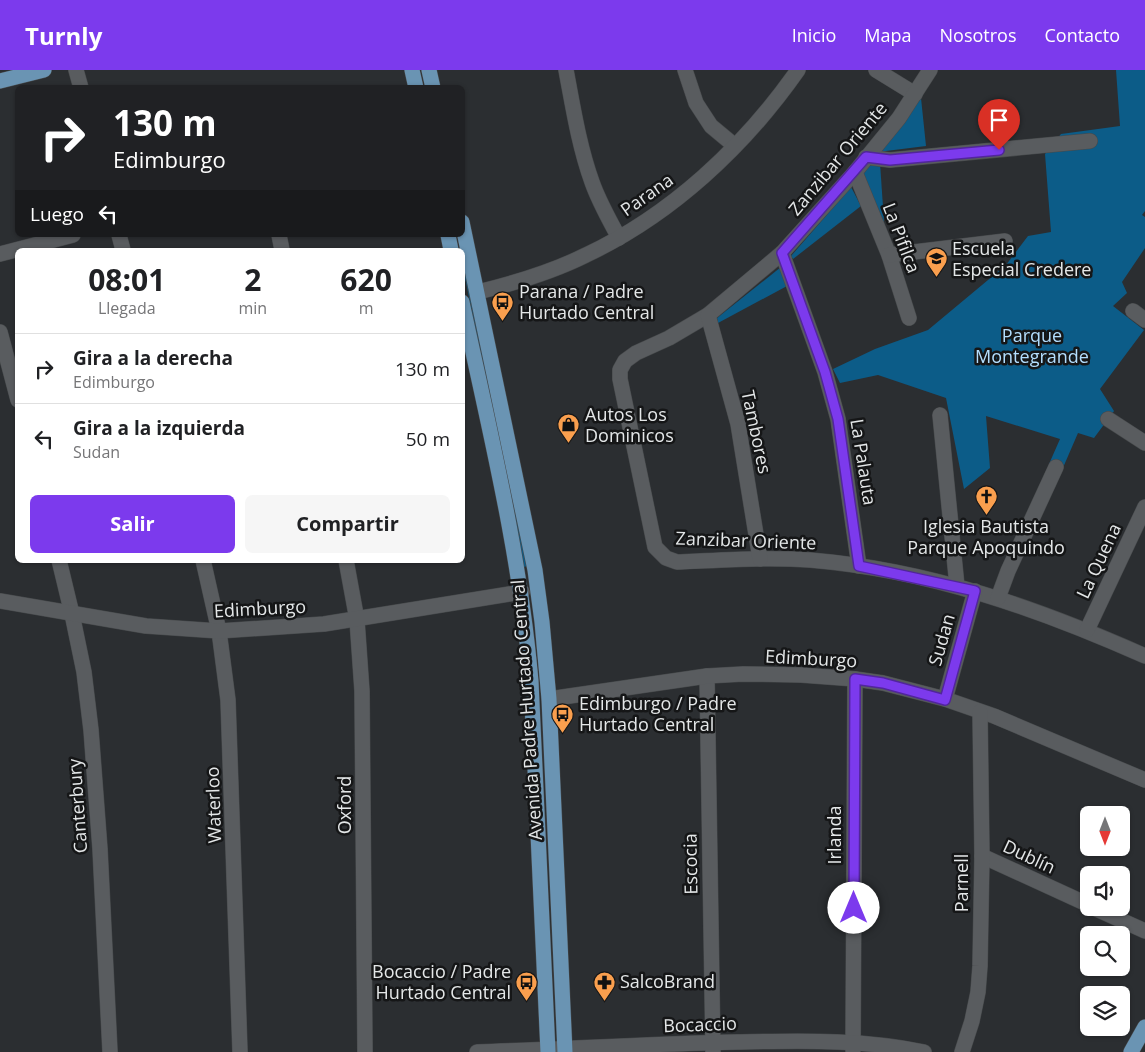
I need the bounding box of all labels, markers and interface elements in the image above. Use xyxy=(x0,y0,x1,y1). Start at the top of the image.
text: Turnly xyxy=(25,19,102,52)
text: Inicio xyxy=(792,23,836,47)
text: Mapa xyxy=(864,23,912,47)
text: Nosotros xyxy=(940,23,1017,47)
text: Contacto xyxy=(1045,23,1120,47)
street label: Zanzibar Oriente xyxy=(783,97,892,220)
text: 130 m xyxy=(113,99,217,146)
pin xyxy=(978,99,1020,150)
icon: right xyxy=(30,105,95,170)
icon: arrive xyxy=(985,106,1013,134)
text: Edimburgo xyxy=(113,144,226,174)
street label: Parana xyxy=(615,167,678,221)
street label: La Pifilca xyxy=(878,199,926,276)
icon: left xyxy=(94,200,122,228)
text: Luego xyxy=(30,201,84,227)
place label: Escuela Especial Credere xyxy=(952,236,1091,281)
school or university icon: Escuela Especial Credere xyxy=(924,247,948,278)
text: 08:01 xyxy=(88,259,165,300)
text: 2 xyxy=(244,259,261,300)
text: 620 xyxy=(340,259,392,300)
place label: Parana / Padre Hurtado Central xyxy=(519,279,654,324)
bus stop icon: Parana / Padre Hurtado Central xyxy=(491,290,515,321)
text: Llegada xyxy=(98,297,156,319)
text: min xyxy=(239,297,267,319)
text: m xyxy=(359,297,374,319)
park label: Parque Montegrande xyxy=(975,323,1089,368)
text: Gira a la derecha xyxy=(73,345,233,371)
icon: right xyxy=(30,355,58,383)
text: 130 m xyxy=(395,356,450,382)
text: Edimburgo xyxy=(73,371,155,393)
street label: Tambores xyxy=(736,388,777,476)
place label: Autos Los Dominicos xyxy=(585,402,674,447)
shop icon: Autos Los Dominicos xyxy=(557,413,581,444)
text: Gira a la izquierda xyxy=(73,415,245,441)
street label: La Palauta xyxy=(845,417,883,507)
icon: left xyxy=(30,425,58,453)
text: 50 m xyxy=(406,426,450,452)
text: Sudan xyxy=(73,441,120,463)
church icon: Iglesia Bautista Parque Apoquindo xyxy=(974,485,998,516)
button: Salir xyxy=(30,495,235,553)
button: Compartir xyxy=(245,495,450,553)
place label: Iglesia Bautista Parque Apoquindo xyxy=(907,514,1065,559)
street label: La Quena xyxy=(1070,519,1126,602)
street label: Zanzibar Oriente xyxy=(675,526,817,554)
street label: Avenida Padre Hurtado Central xyxy=(505,579,547,841)
street label: Edimburgo xyxy=(213,594,307,622)
street label: Sudan xyxy=(922,611,960,668)
street label: Edimburgo xyxy=(764,644,858,672)
place label: Edimburgo / Padre Hurtado Central xyxy=(579,691,737,736)
bus stop icon: Edimburgo / Padre Hurtado Central xyxy=(551,702,575,733)
street label: Canterbury xyxy=(62,757,92,854)
street label: Waterloo xyxy=(200,766,226,844)
street label: Oxford xyxy=(332,776,356,834)
street label: Irlanda xyxy=(822,806,846,864)
north arrow xyxy=(1080,806,1130,856)
map controls xyxy=(1080,806,1130,1036)
street label: Escocia xyxy=(677,833,703,895)
street label: Dublín xyxy=(999,834,1060,879)
street label: Parnell xyxy=(949,854,973,912)
button: sound xyxy=(1080,866,1130,916)
position arrow xyxy=(827,881,879,933)
button: search xyxy=(1080,926,1130,976)
place label: Bocaccio / Padre Hurtado Central xyxy=(372,959,511,1004)
place label: SalcoBrand xyxy=(620,969,715,993)
bus stop icon: Bocaccio / Padre Hurtado Central xyxy=(515,970,539,1001)
pharmacy icon: SalcoBrand xyxy=(592,970,616,1001)
button: layers xyxy=(1080,986,1130,1036)
street label: Bocaccio xyxy=(663,1011,737,1037)

